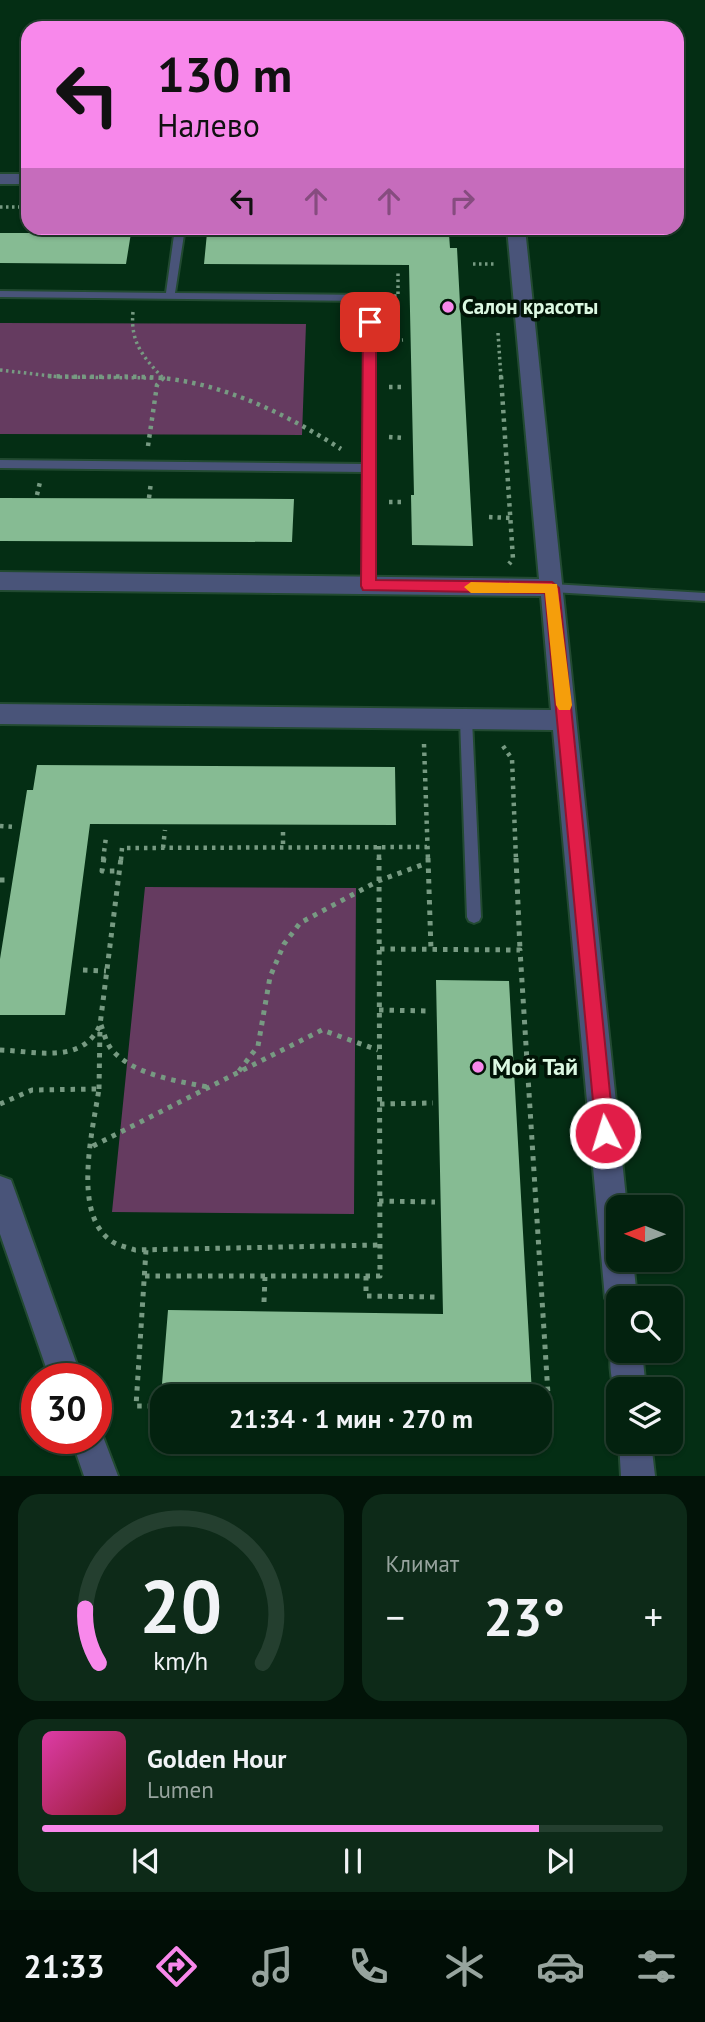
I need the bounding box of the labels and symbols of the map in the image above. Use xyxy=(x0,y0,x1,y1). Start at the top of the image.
pin xyxy=(340,292,400,352)
place label: Салон красоты xyxy=(462,293,598,320)
marker: Салон красоты xyxy=(440,299,456,315)
place label: Мой Тай xyxy=(492,1051,578,1082)
marker: Мой Тай xyxy=(470,1059,486,1075)
position arrow xyxy=(568,1096,642,1170)
north arrow xyxy=(606,1195,682,1272)
speed limit sign: 30 xyxy=(21,1363,112,1454)

